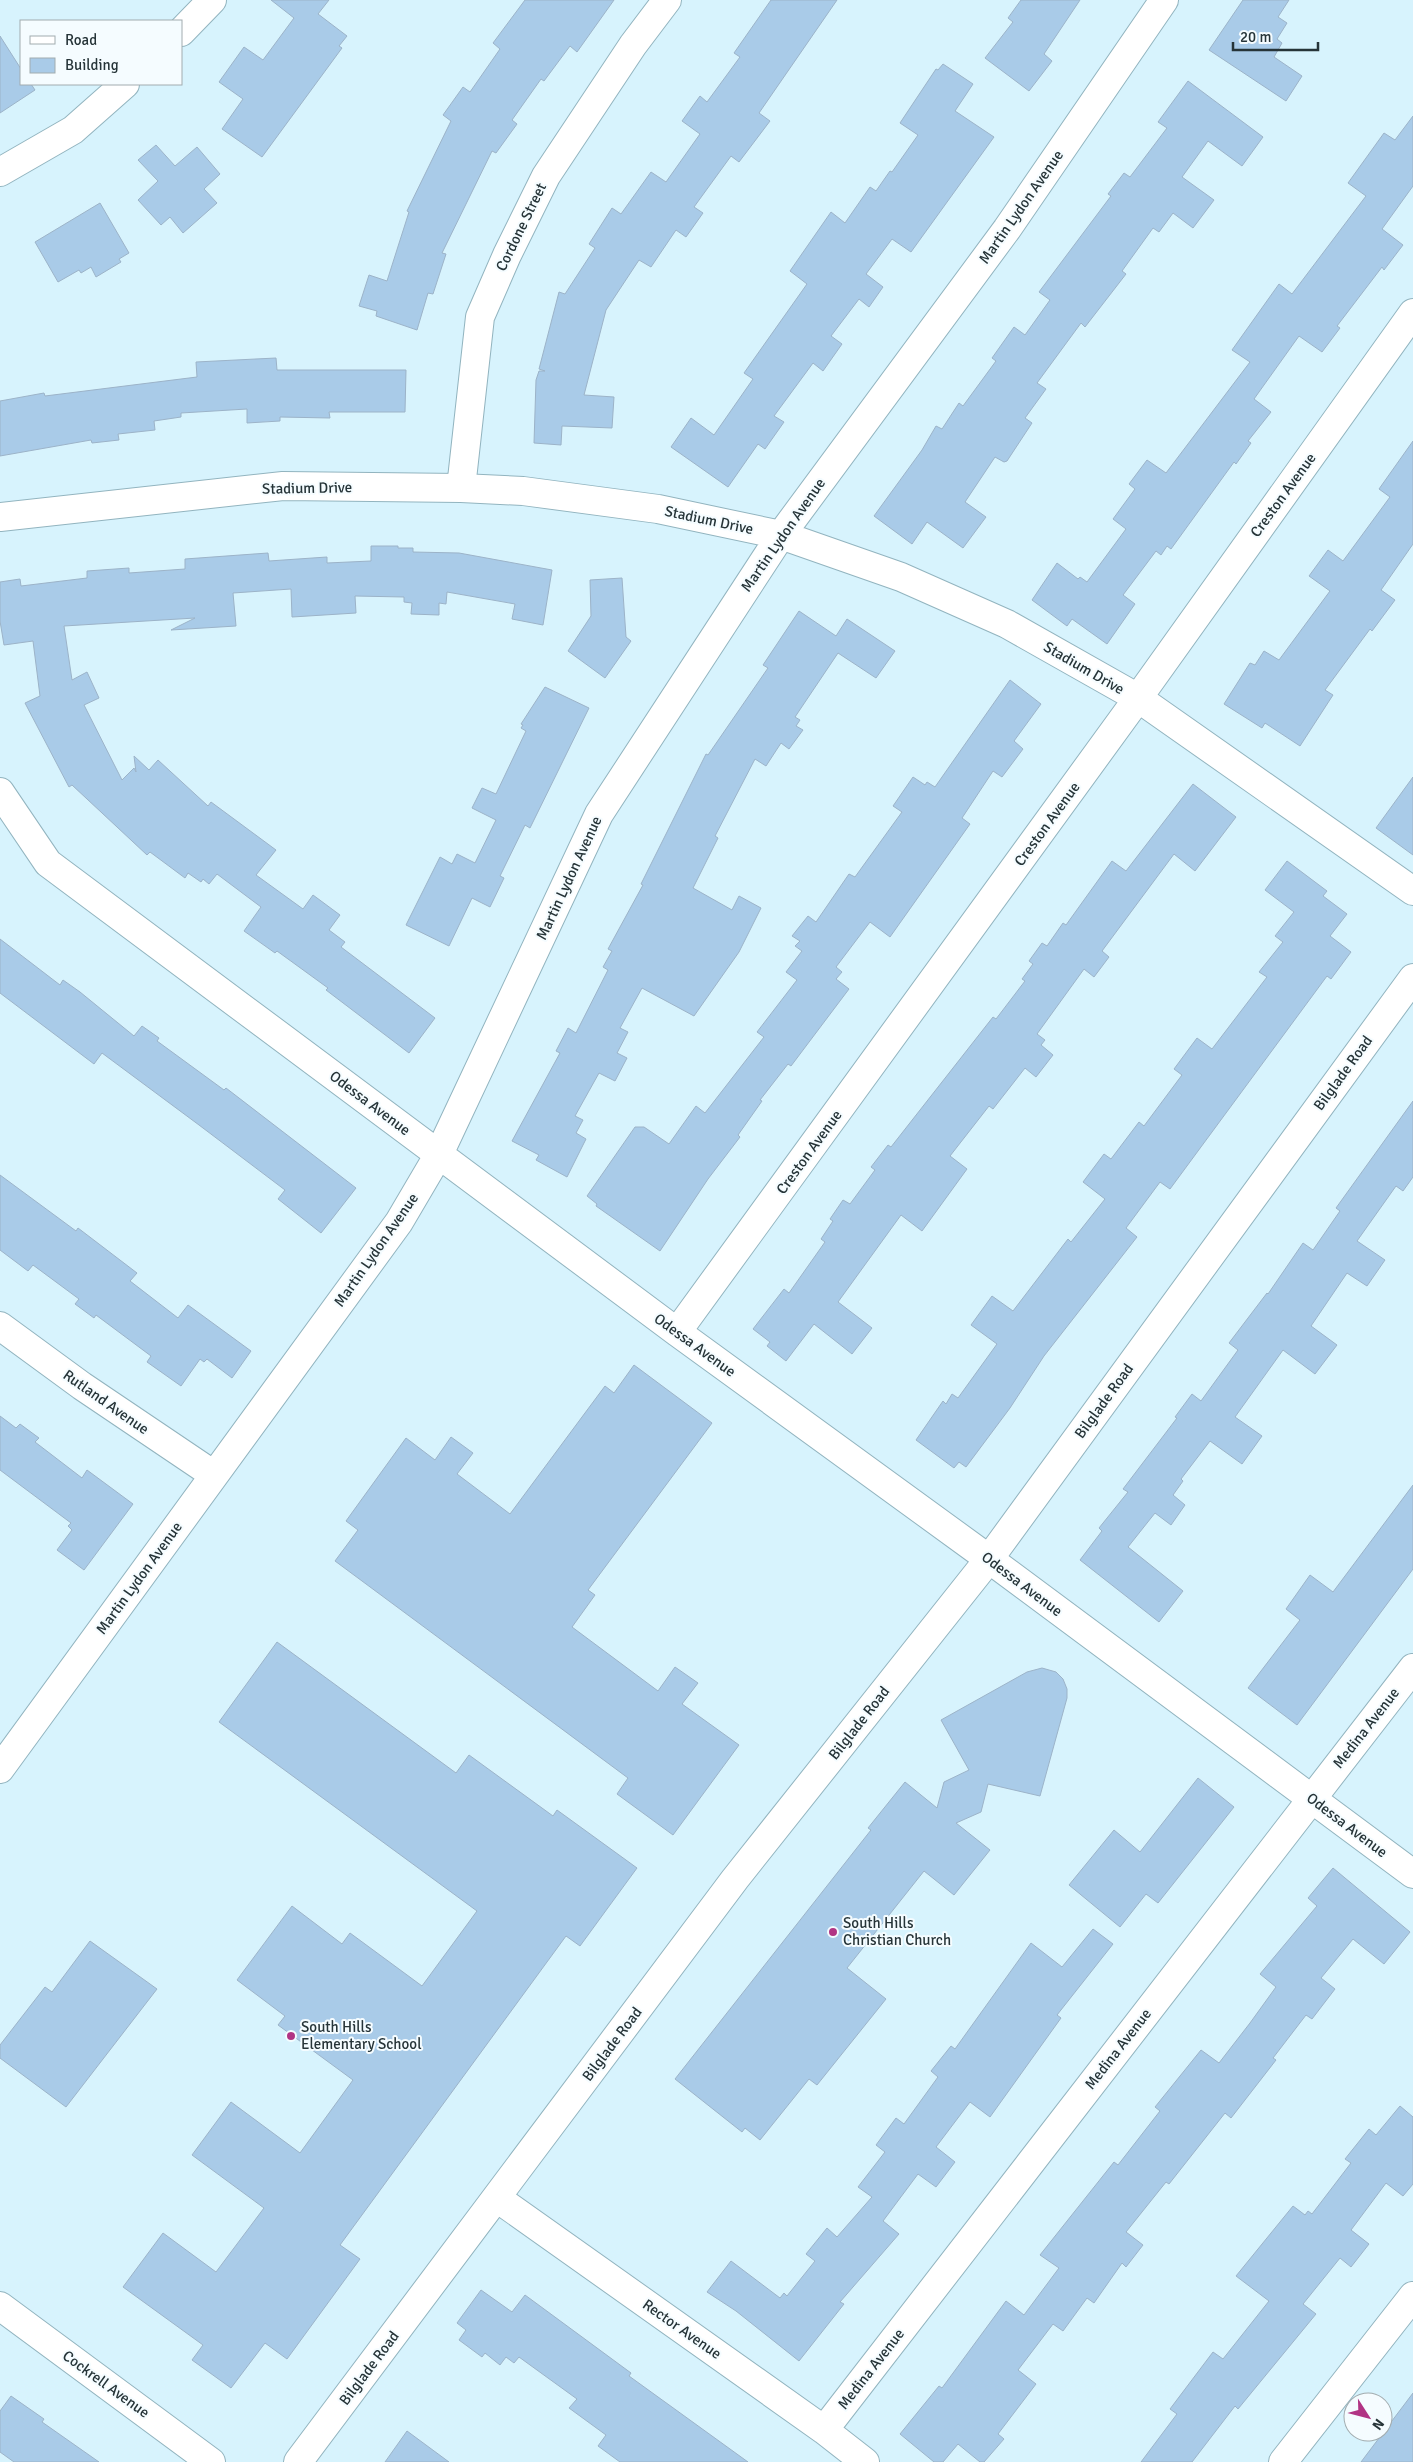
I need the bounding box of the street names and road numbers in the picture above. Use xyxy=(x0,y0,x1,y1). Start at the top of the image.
street label: Martin Lydon Avenue xyxy=(975,147,1067,267)
street label: Cordone Street xyxy=(492,180,550,274)
street label: Creston Avenue xyxy=(1246,449,1320,541)
street label: Martin Lydon Avenue xyxy=(737,475,829,595)
street label: Stadium Drive xyxy=(262,478,352,498)
street label: Stadium Drive xyxy=(663,502,755,538)
street label: Stadium Drive xyxy=(1040,638,1128,698)
street label: Creston Avenue xyxy=(1010,778,1084,870)
street label: Martin Lydon Avenue xyxy=(532,813,606,943)
street label: Bilglade Road xyxy=(1310,1032,1376,1114)
street label: Odessa Avenue xyxy=(326,1067,414,1139)
street label: Creston Avenue xyxy=(772,1106,846,1198)
street label: Martin Lydon Avenue xyxy=(330,1190,422,1310)
street label: Odessa Avenue xyxy=(651,1309,739,1381)
street label: Bilglade Road xyxy=(1071,1360,1137,1442)
street label: Rutland Avenue xyxy=(60,1366,152,1438)
street label: Martin Lydon Avenue xyxy=(92,1518,186,1638)
street label: Odessa Avenue xyxy=(978,1548,1066,1620)
street label: Bilglade Road xyxy=(825,1683,893,1763)
street label: Medina Avenue xyxy=(1329,1684,1403,1772)
street label: Odessa Avenue xyxy=(1303,1789,1391,1861)
street label: Bilglade Road xyxy=(578,2003,646,2085)
street label: Medina Avenue xyxy=(1081,2005,1155,2093)
street label: Rector Avenue xyxy=(639,2295,725,2363)
street label: Medina Avenue xyxy=(834,2325,908,2413)
street label: Bilglade Road xyxy=(335,2327,403,2409)
street label: Cockrell Avenue xyxy=(59,2346,153,2422)

